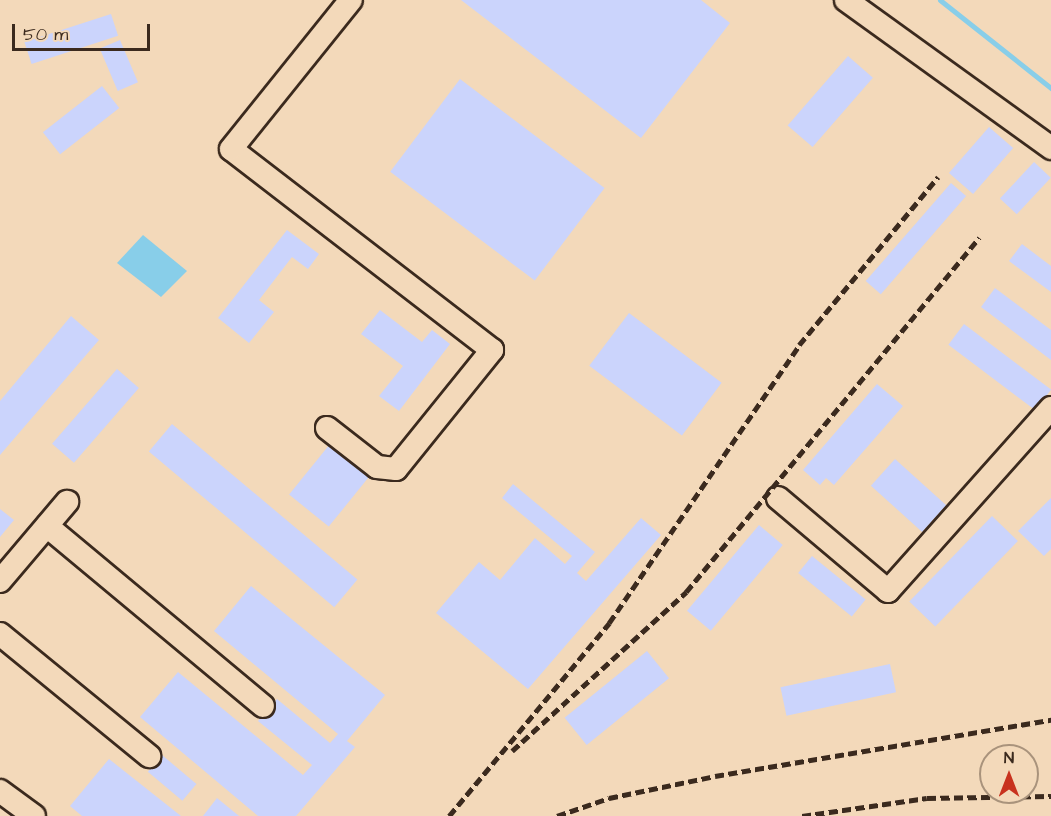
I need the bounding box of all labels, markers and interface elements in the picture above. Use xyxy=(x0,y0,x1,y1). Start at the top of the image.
scale bar xyxy=(15,12,153,50)
text: 50 m xyxy=(23,22,68,47)
north arrow xyxy=(979,744,1039,804)
text: N xyxy=(1004,747,1014,769)

